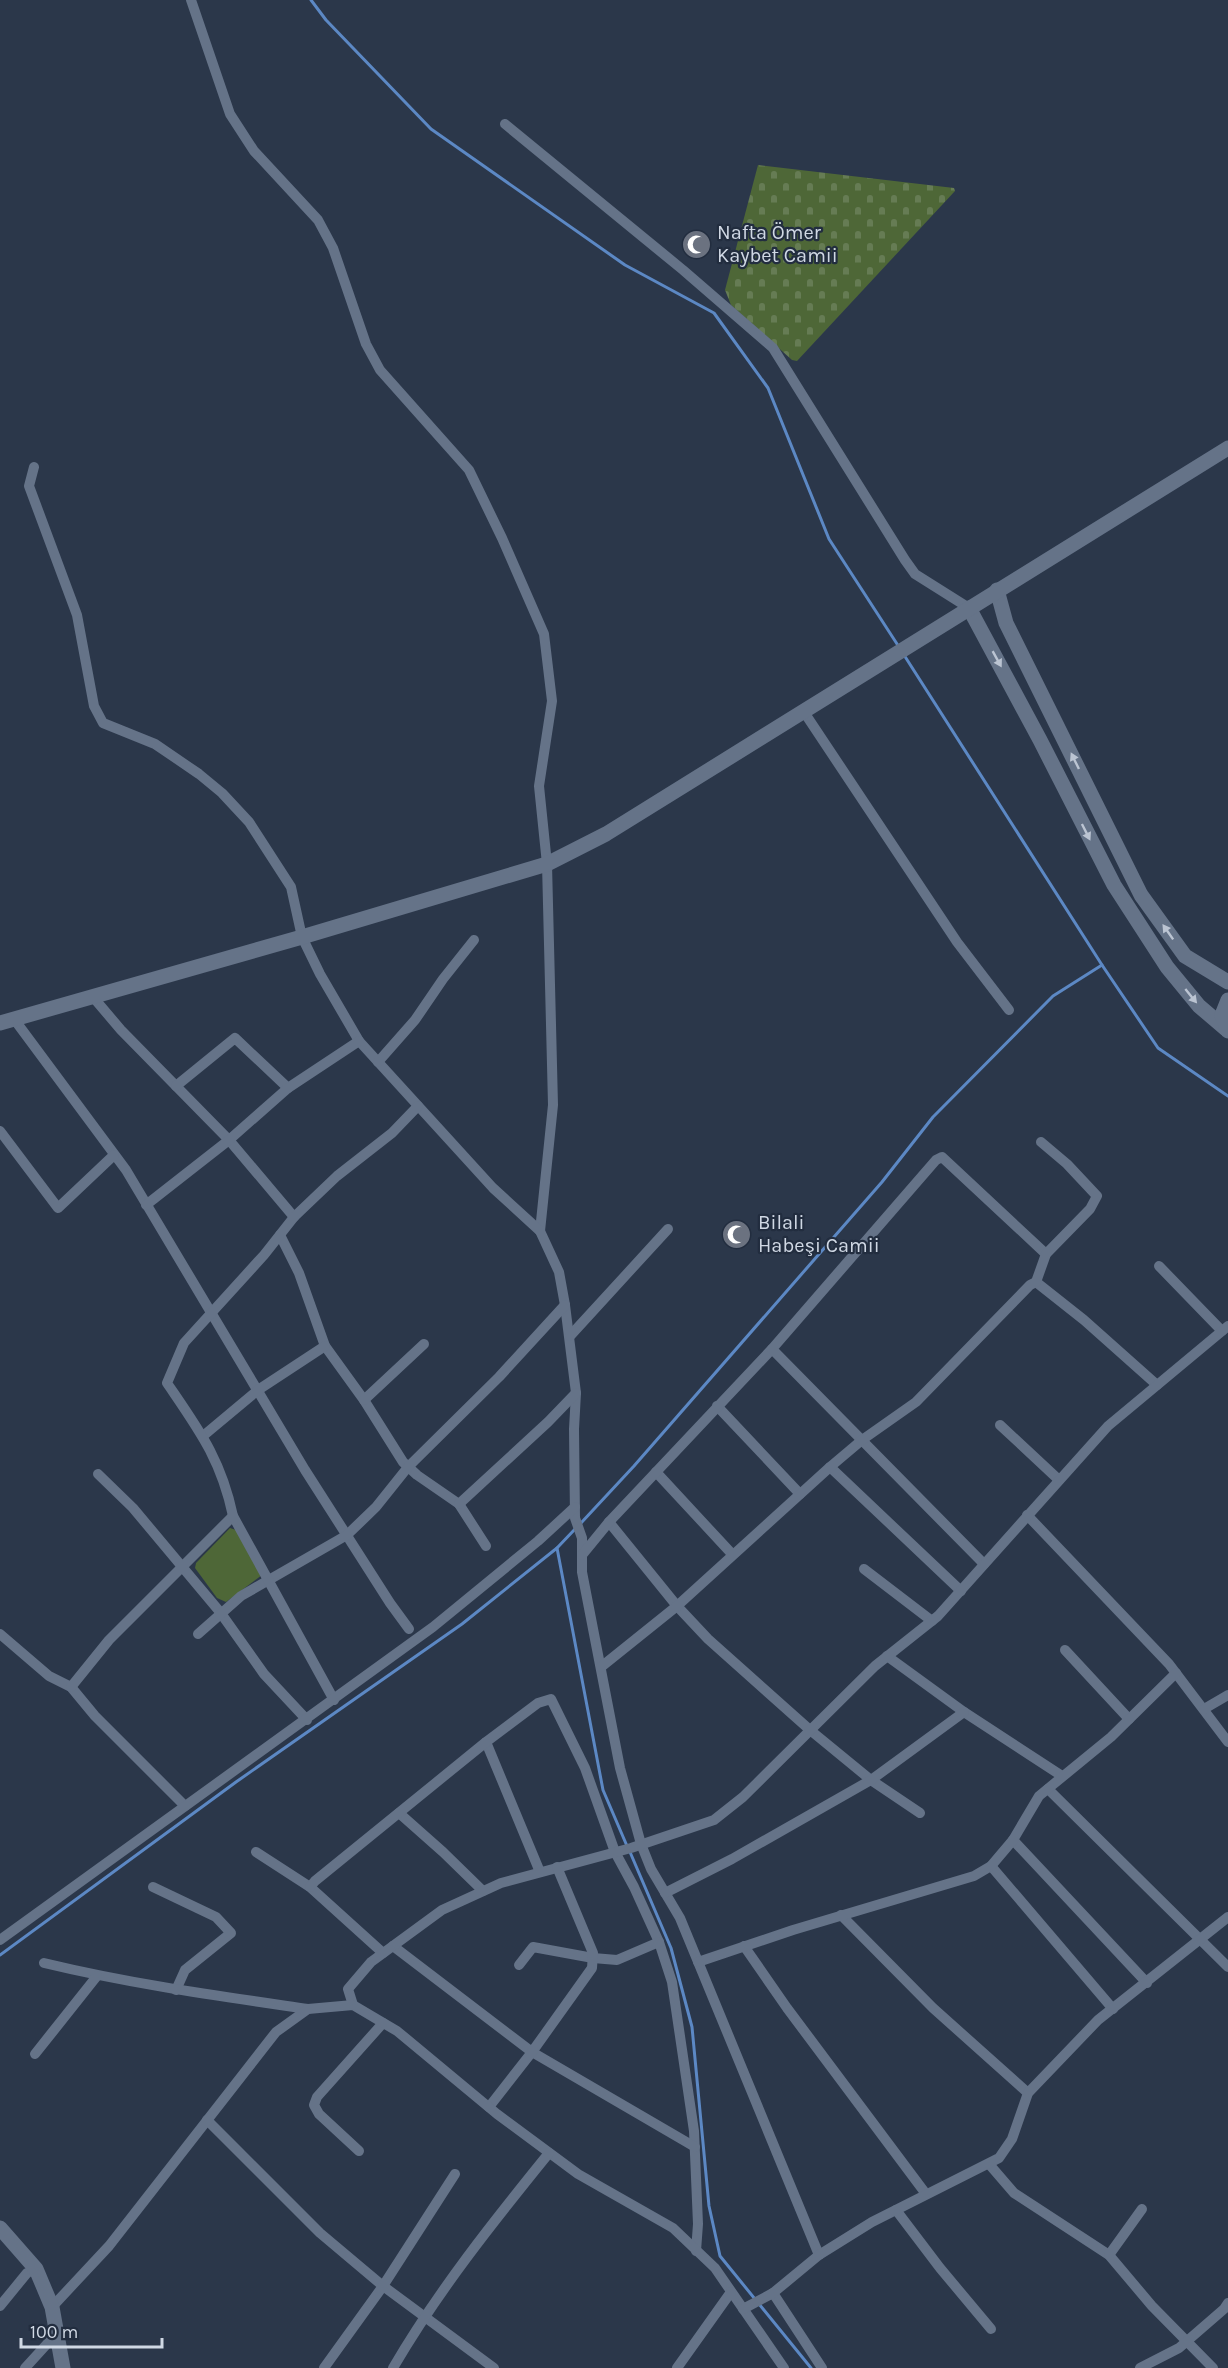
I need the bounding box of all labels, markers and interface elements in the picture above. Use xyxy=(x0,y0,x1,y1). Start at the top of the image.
place label: Nafta Ömer Kaybet Camii xyxy=(717,221,838,267)
mosque icon: Nafta Ömer Kaybet Camii xyxy=(680,228,712,260)
one-way arrow xyxy=(991,651,1001,668)
one-way arrow xyxy=(1070,753,1080,770)
one-way arrow xyxy=(1081,824,1091,841)
one-way arrow xyxy=(1162,925,1174,941)
one-way arrow xyxy=(1184,989,1196,1004)
place label: Bilali Habeşi Camii xyxy=(758,1211,880,1257)
mosque icon: Bilali Habeşi Camii xyxy=(721,1218,753,1250)
scale bar xyxy=(21,2311,162,2349)
text: 100 m xyxy=(30,2321,78,2343)

